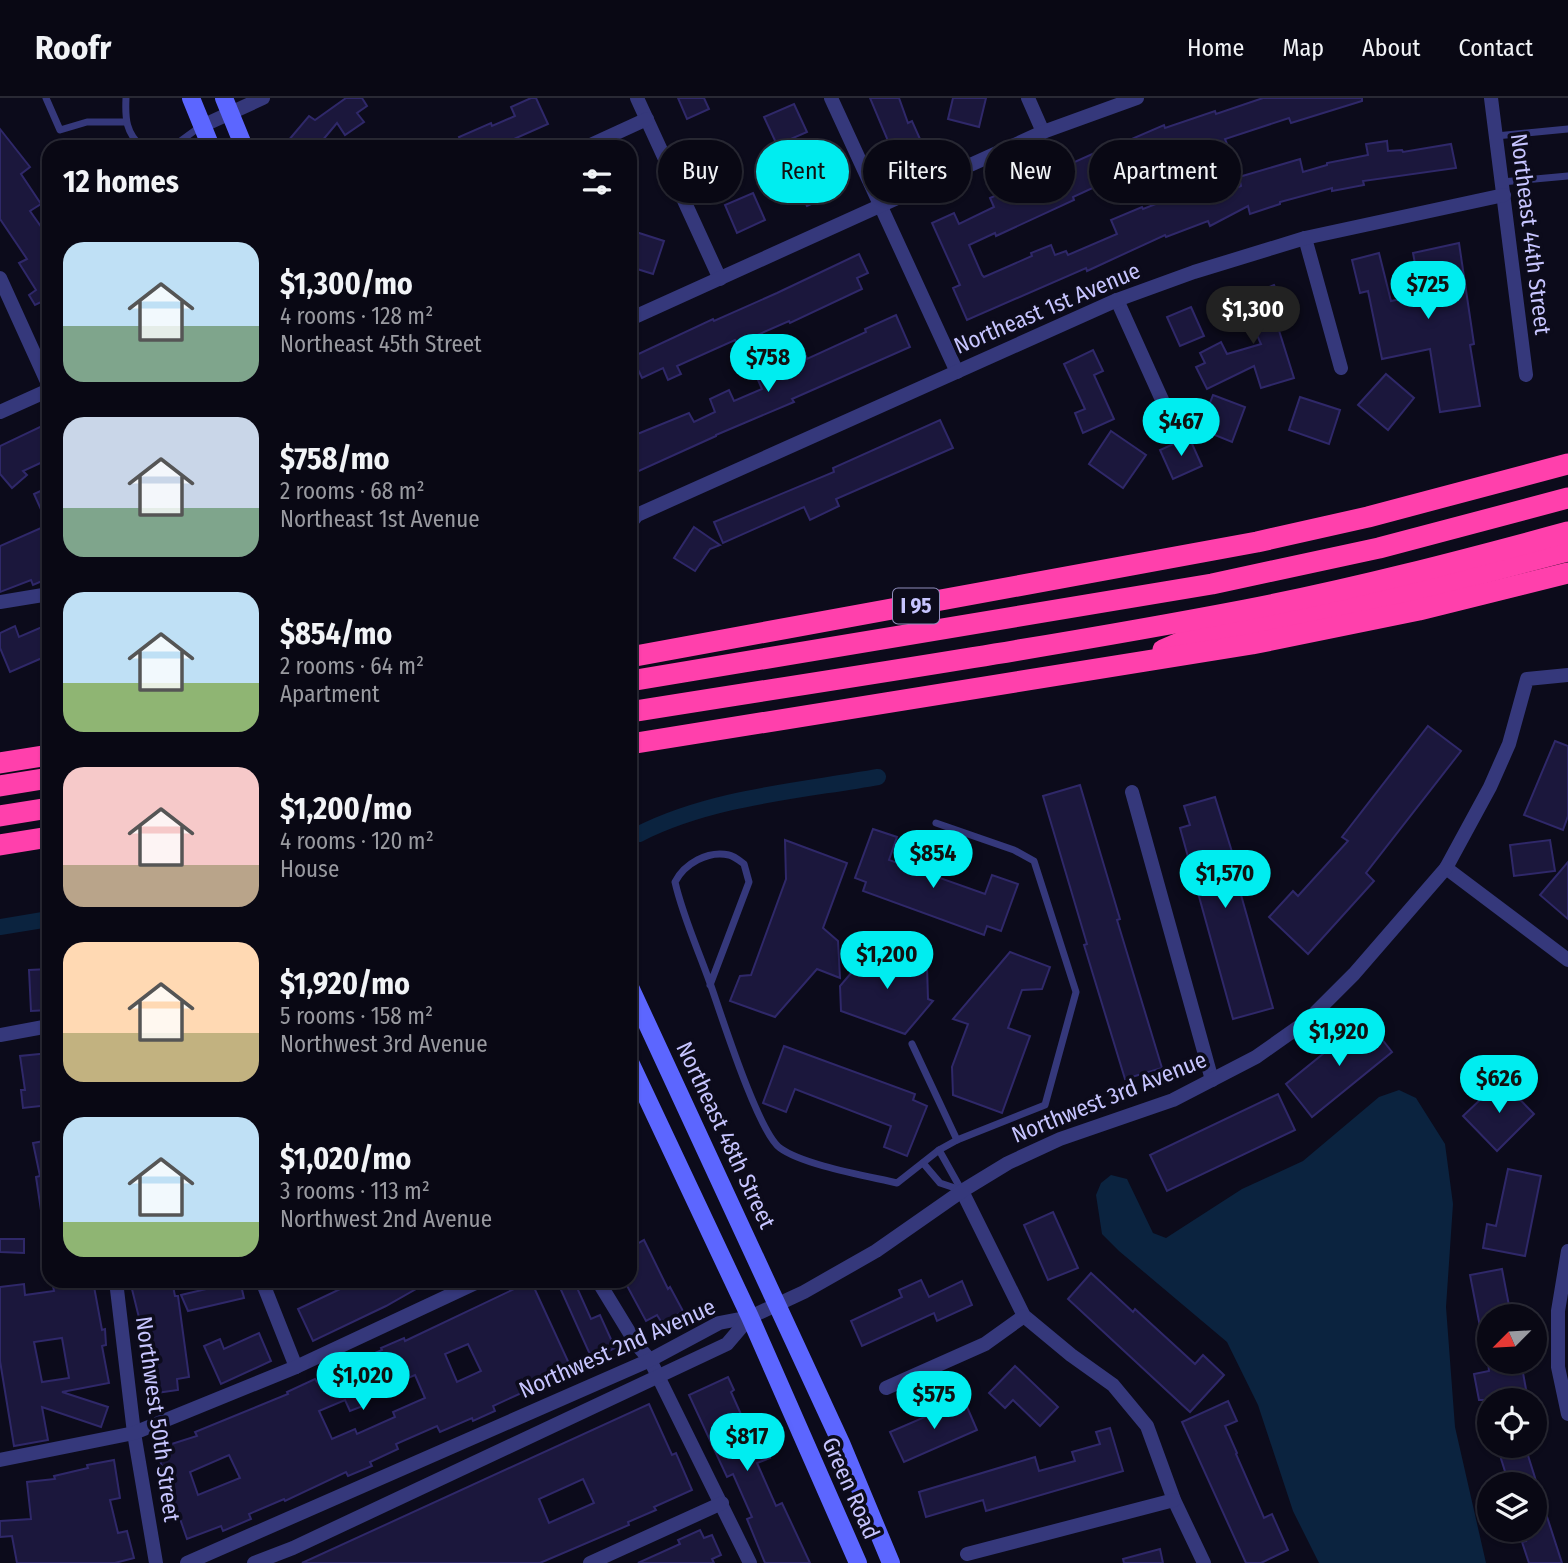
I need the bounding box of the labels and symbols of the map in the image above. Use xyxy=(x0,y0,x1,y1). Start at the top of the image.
street label: Northeast 44th Street xyxy=(1505,132,1557,337)
street label: Northeast 1st Avenue xyxy=(950,256,1144,360)
pin: $725 xyxy=(1387,262,1469,321)
pin: $1,300 xyxy=(1196,286,1310,346)
pin: $758 xyxy=(727,334,809,394)
pin: $467 xyxy=(1140,398,1222,458)
road number: I 95 xyxy=(893,588,939,624)
pin: $854 xyxy=(892,830,974,890)
pin: $1,570 xyxy=(1168,850,1282,910)
pin: $1,200 xyxy=(830,932,944,991)
pin: $1,920 xyxy=(1282,1009,1396,1068)
street label: Northeast 48th Street xyxy=(670,1037,782,1233)
street label: Northwest 3rd Avenue xyxy=(1008,1045,1210,1149)
pin: $626 xyxy=(1458,1056,1540,1115)
street label: Northwest 2nd Avenue xyxy=(514,1292,720,1404)
north arrow xyxy=(1477,1304,1547,1374)
street label: Northwest 50th Street xyxy=(130,1315,186,1524)
pin: $1,020 xyxy=(306,1352,420,1412)
pin: $575 xyxy=(893,1372,975,1431)
pin: $817 xyxy=(706,1414,788,1473)
street label: Green Road xyxy=(816,1433,886,1543)

